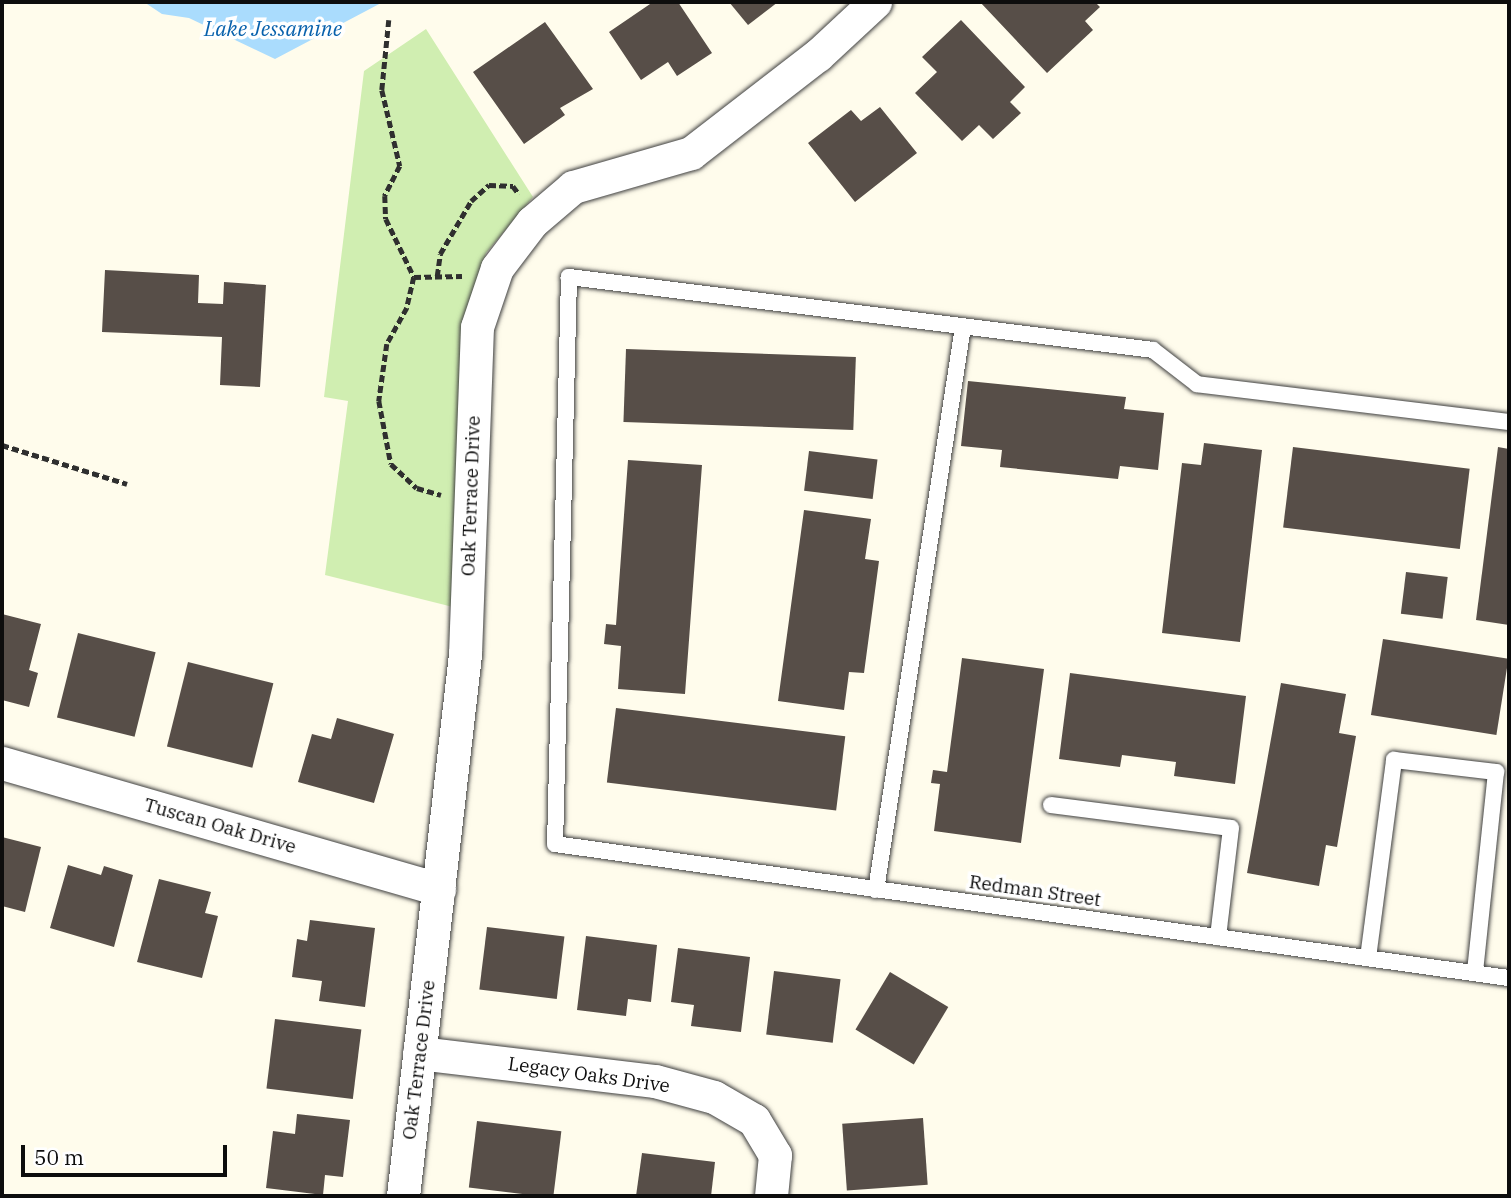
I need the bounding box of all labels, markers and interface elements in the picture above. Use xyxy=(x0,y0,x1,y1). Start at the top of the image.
water label: Lake Jessamine xyxy=(204,15,342,41)
street label: Oak Terrace Drive xyxy=(457,415,485,577)
street label: Tuscan Oak Drive xyxy=(141,793,299,859)
street label: Redman Street xyxy=(968,870,1102,912)
street label: Oak Terrace Drive xyxy=(398,979,440,1141)
street label: Legacy Oaks Drive xyxy=(507,1052,671,1098)
scale bar xyxy=(24,1132,231,1176)
text: 50 m xyxy=(34,1143,84,1171)

